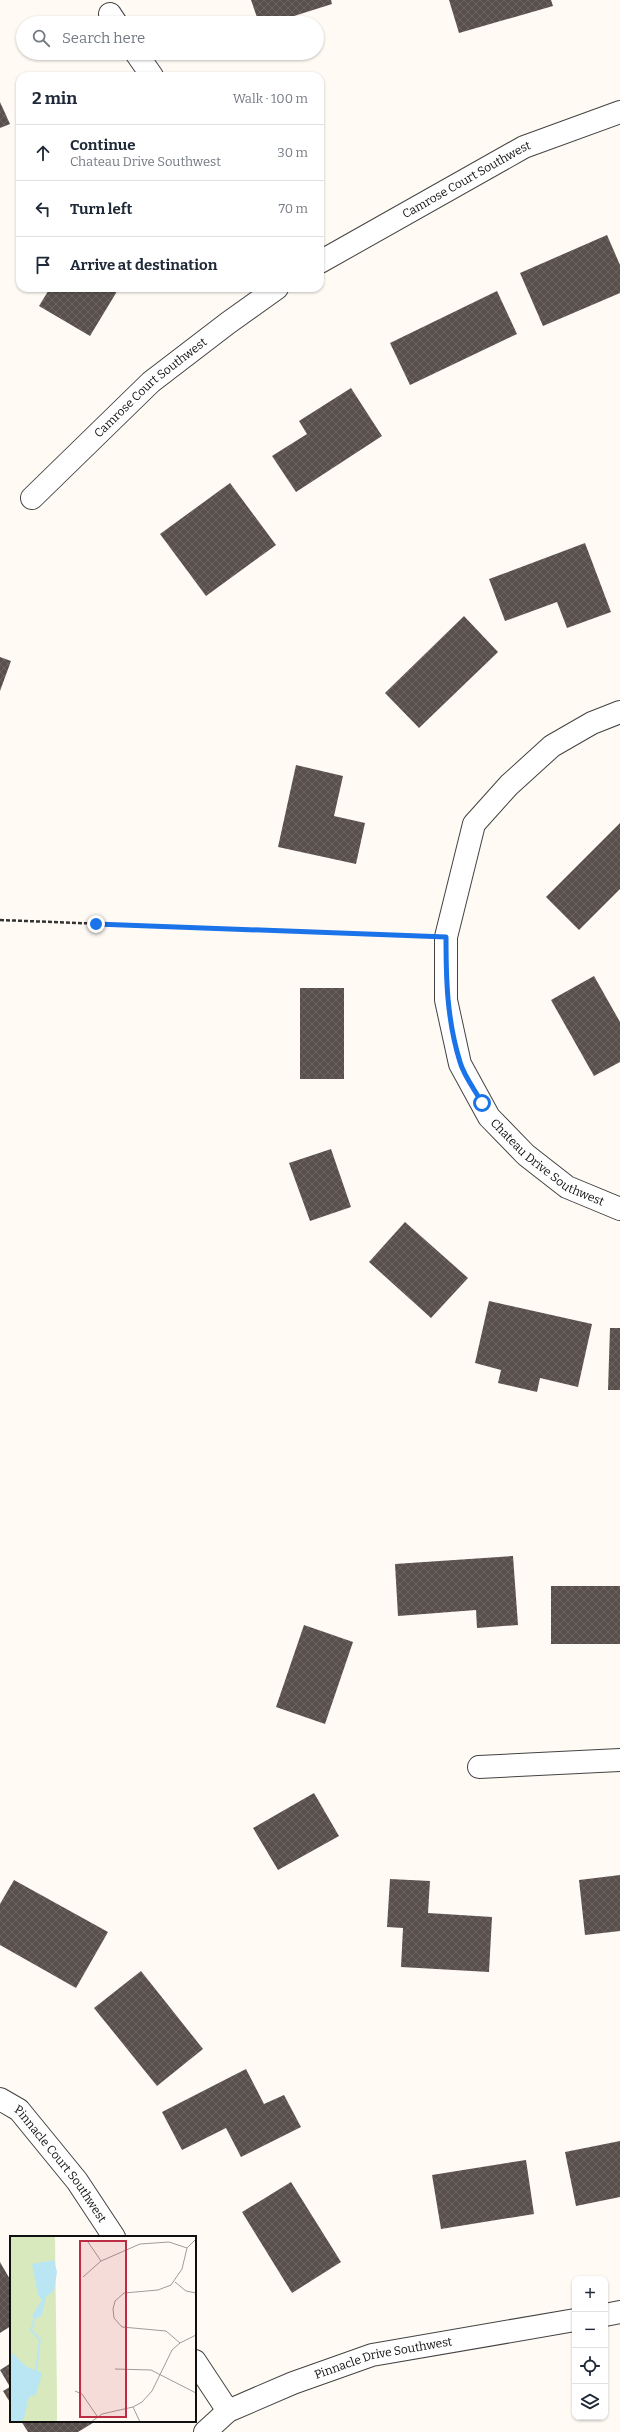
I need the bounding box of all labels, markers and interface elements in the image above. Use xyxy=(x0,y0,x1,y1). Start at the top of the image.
search box xyxy=(16,16,324,60)
icon: search xyxy=(30,27,52,49)
text: Search here xyxy=(62,29,145,47)
text: 2 min xyxy=(32,88,77,109)
text: Walk · 100 m xyxy=(233,91,308,106)
text: Continue xyxy=(70,136,136,154)
street label: Camrose Court Southwest xyxy=(400,138,533,221)
icon: ahead xyxy=(32,142,54,164)
text: 30 m xyxy=(277,145,308,160)
text: Chateau Drive Southwest xyxy=(70,154,221,169)
icon: left xyxy=(32,198,54,220)
text: Turn left xyxy=(70,200,132,218)
text: 70 m xyxy=(278,201,308,216)
icon: arrive xyxy=(32,254,54,276)
text: Arrive at destination xyxy=(70,256,217,274)
street label: Camrose Court Southwest xyxy=(91,335,210,441)
route end xyxy=(87,915,105,933)
route start xyxy=(473,1094,491,1112)
street label: Chateau Drive Southwest xyxy=(488,1116,607,1209)
street label: Pinnacle Court Southwest xyxy=(12,2102,110,2226)
inset map xyxy=(10,2236,196,2422)
map controls xyxy=(572,2276,608,2420)
button: + xyxy=(572,2276,608,2312)
button: − xyxy=(572,2312,608,2348)
street label: Pinnacle Drive Southwest xyxy=(313,2334,454,2382)
button: locate xyxy=(572,2348,608,2384)
button: layers xyxy=(572,2384,608,2420)

